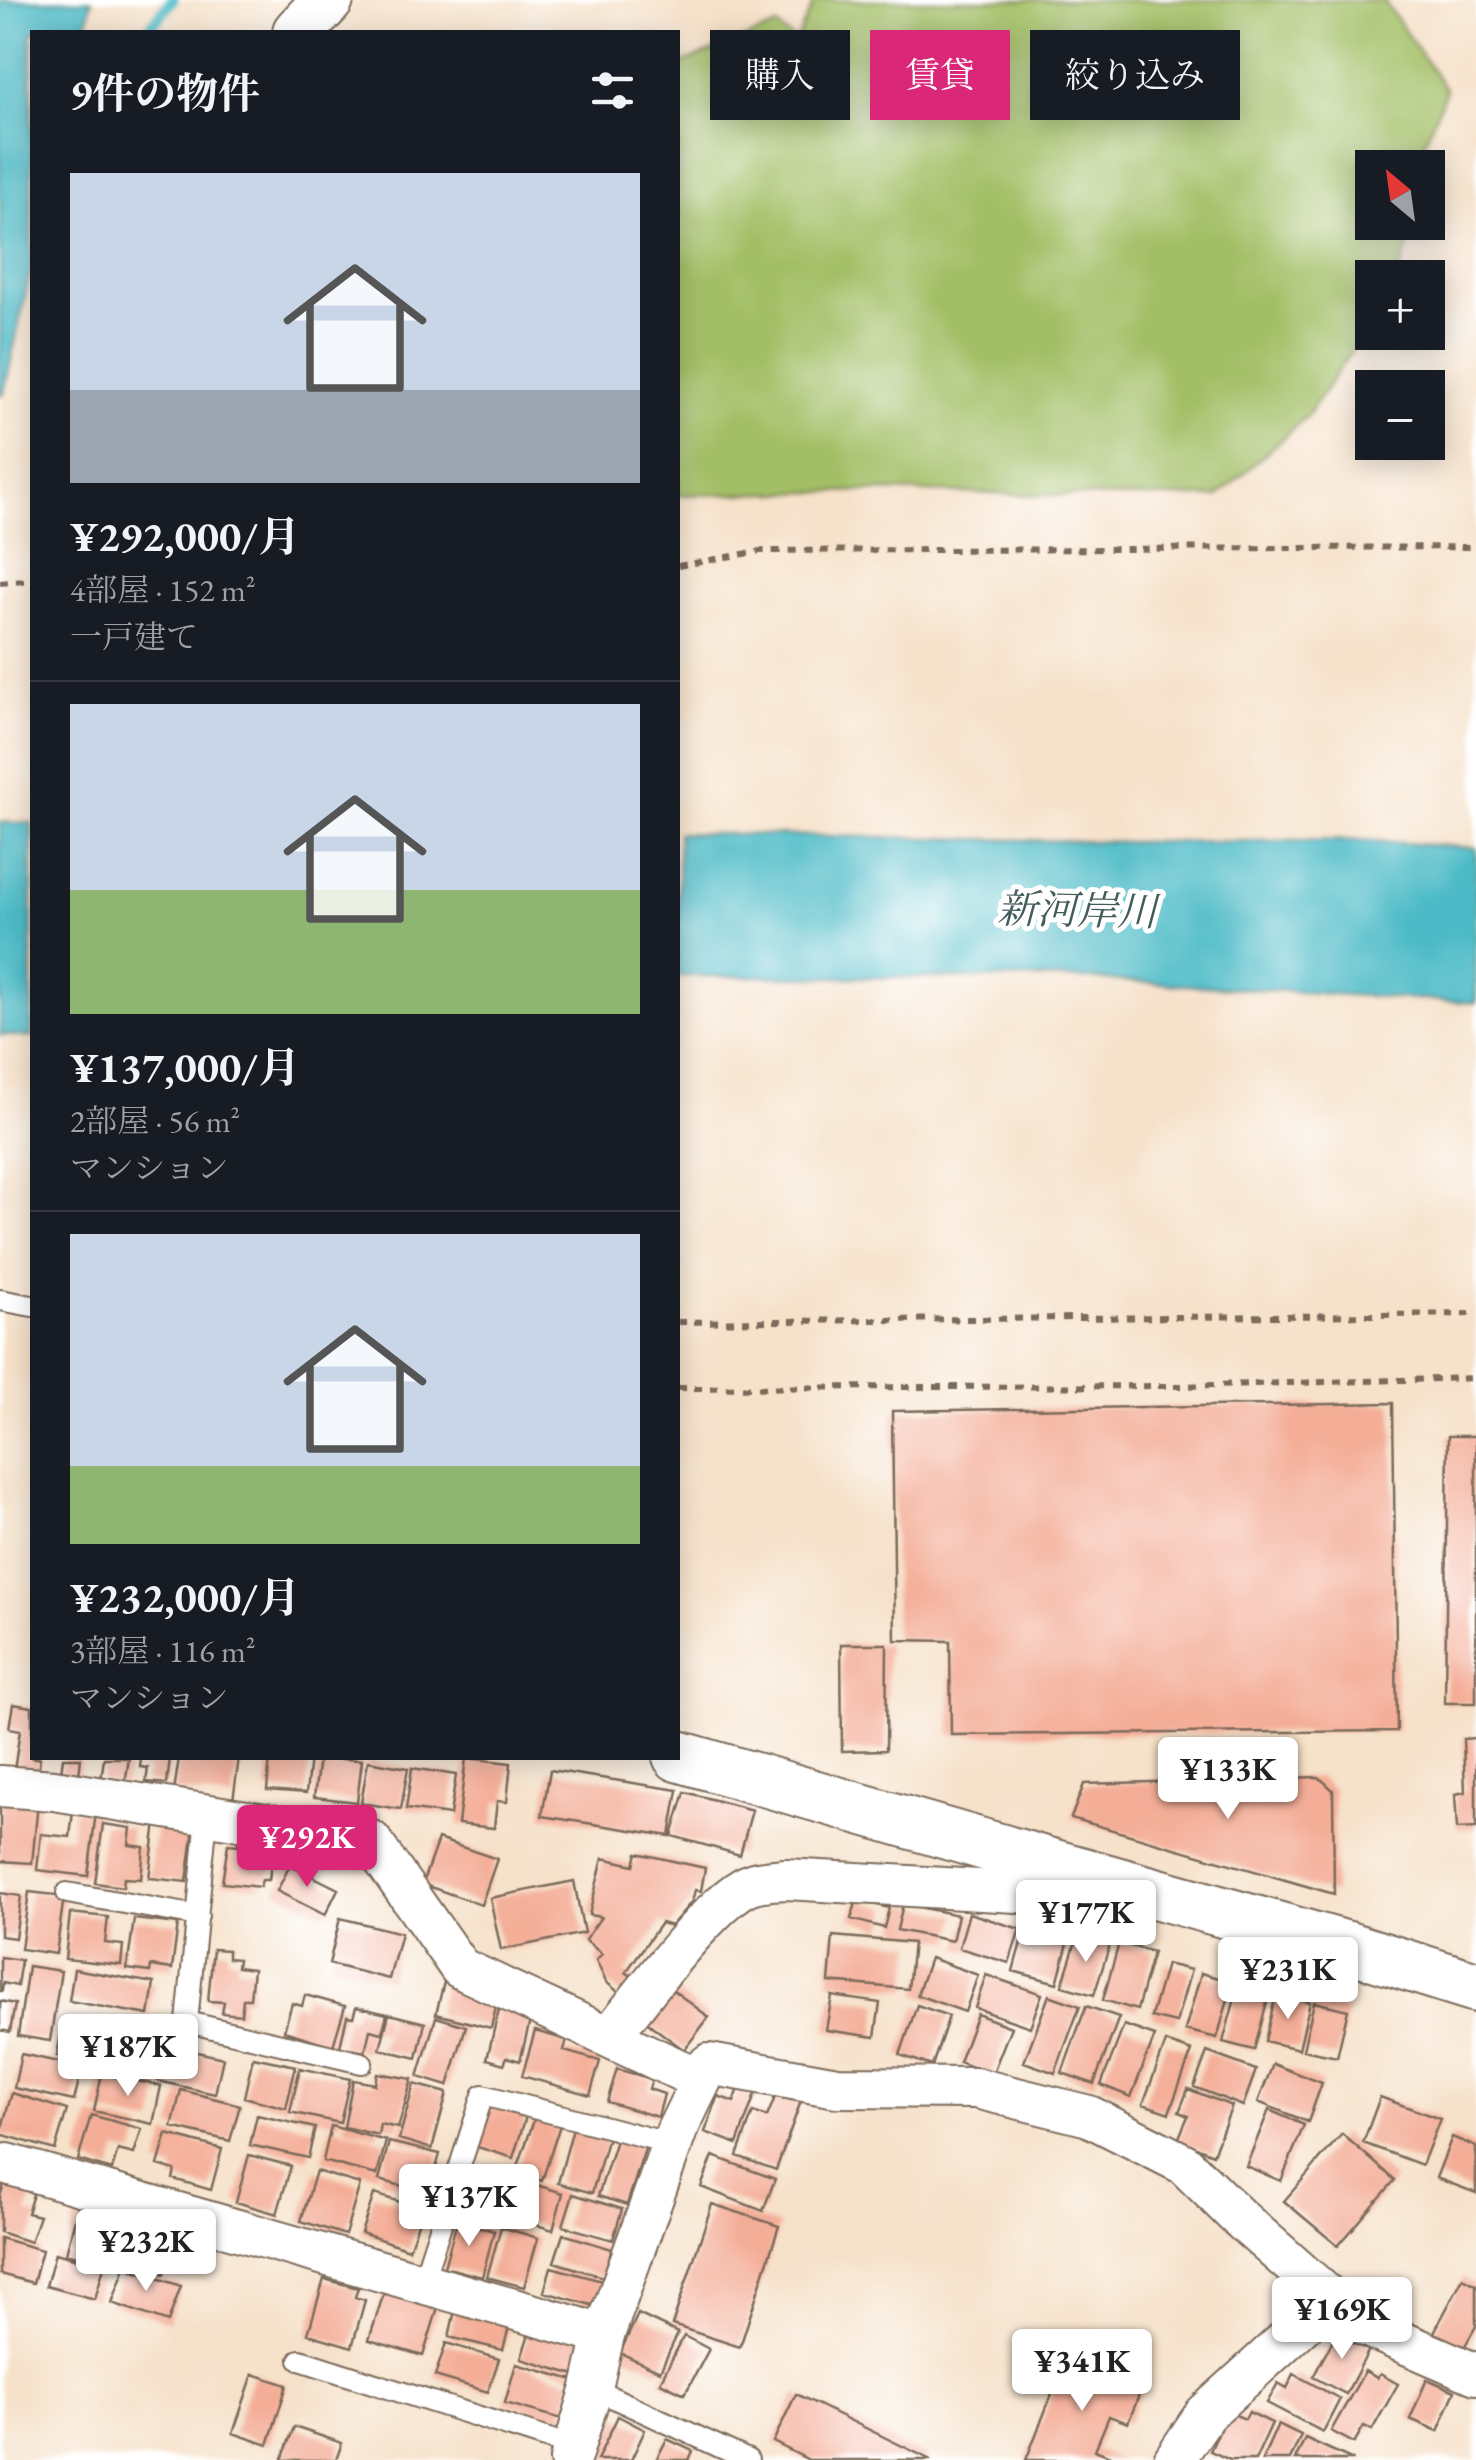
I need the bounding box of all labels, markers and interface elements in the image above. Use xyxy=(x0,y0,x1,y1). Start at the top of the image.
chip: 購入 xyxy=(710,30,850,120)
chip: 賃貸 xyxy=(870,30,1010,120)
chip: 絞り込み xyxy=(1030,30,1240,120)
icon: filters xyxy=(585,63,640,118)
text: 9件の物件 xyxy=(70,66,260,121)
north arrow xyxy=(1355,150,1445,240)
map controls xyxy=(1355,150,1445,460)
icon: home xyxy=(265,238,445,418)
button: + xyxy=(1355,260,1445,350)
button: − xyxy=(1355,370,1445,460)
text: ¥292,000/月 xyxy=(70,509,300,564)
text: 4部屋 · 152 m² xyxy=(70,569,256,611)
text: 一戸建て xyxy=(70,616,198,658)
icon: home xyxy=(265,769,445,949)
water label: 新河岸川 xyxy=(997,883,1161,937)
text: ¥137,000/月 xyxy=(70,1040,300,1095)
text: 2部屋 · 56 m² xyxy=(70,1100,240,1142)
text: マンション xyxy=(70,1147,229,1189)
icon: home xyxy=(265,1299,445,1479)
text: ¥232,000/月 xyxy=(70,1570,300,1625)
text: 3部屋 · 116 m² xyxy=(70,1630,256,1672)
text: マンション xyxy=(70,1677,229,1719)
pin: ¥133K xyxy=(1158,1737,1298,1822)
text: ¥133K xyxy=(1180,1748,1276,1790)
pin: ¥292K xyxy=(237,1805,377,1890)
text: ¥292K xyxy=(259,1816,355,1858)
pin: ¥177K xyxy=(1016,1880,1156,1965)
text: ¥177K xyxy=(1038,1891,1134,1933)
pin: ¥231K xyxy=(1218,1937,1358,2022)
text: ¥231K xyxy=(1240,1948,1336,1990)
pin: ¥187K xyxy=(58,2014,198,2099)
text: ¥187K xyxy=(80,2025,176,2067)
pin: ¥137K xyxy=(399,2164,539,2249)
text: ¥137K xyxy=(421,2175,517,2217)
pin: ¥232K xyxy=(76,2209,216,2294)
text: ¥232K xyxy=(98,2220,194,2262)
pin: ¥169K xyxy=(1272,2277,1412,2362)
text: ¥169K xyxy=(1294,2288,1390,2330)
pin: ¥341K xyxy=(1012,2329,1152,2414)
text: ¥341K xyxy=(1034,2340,1130,2382)

